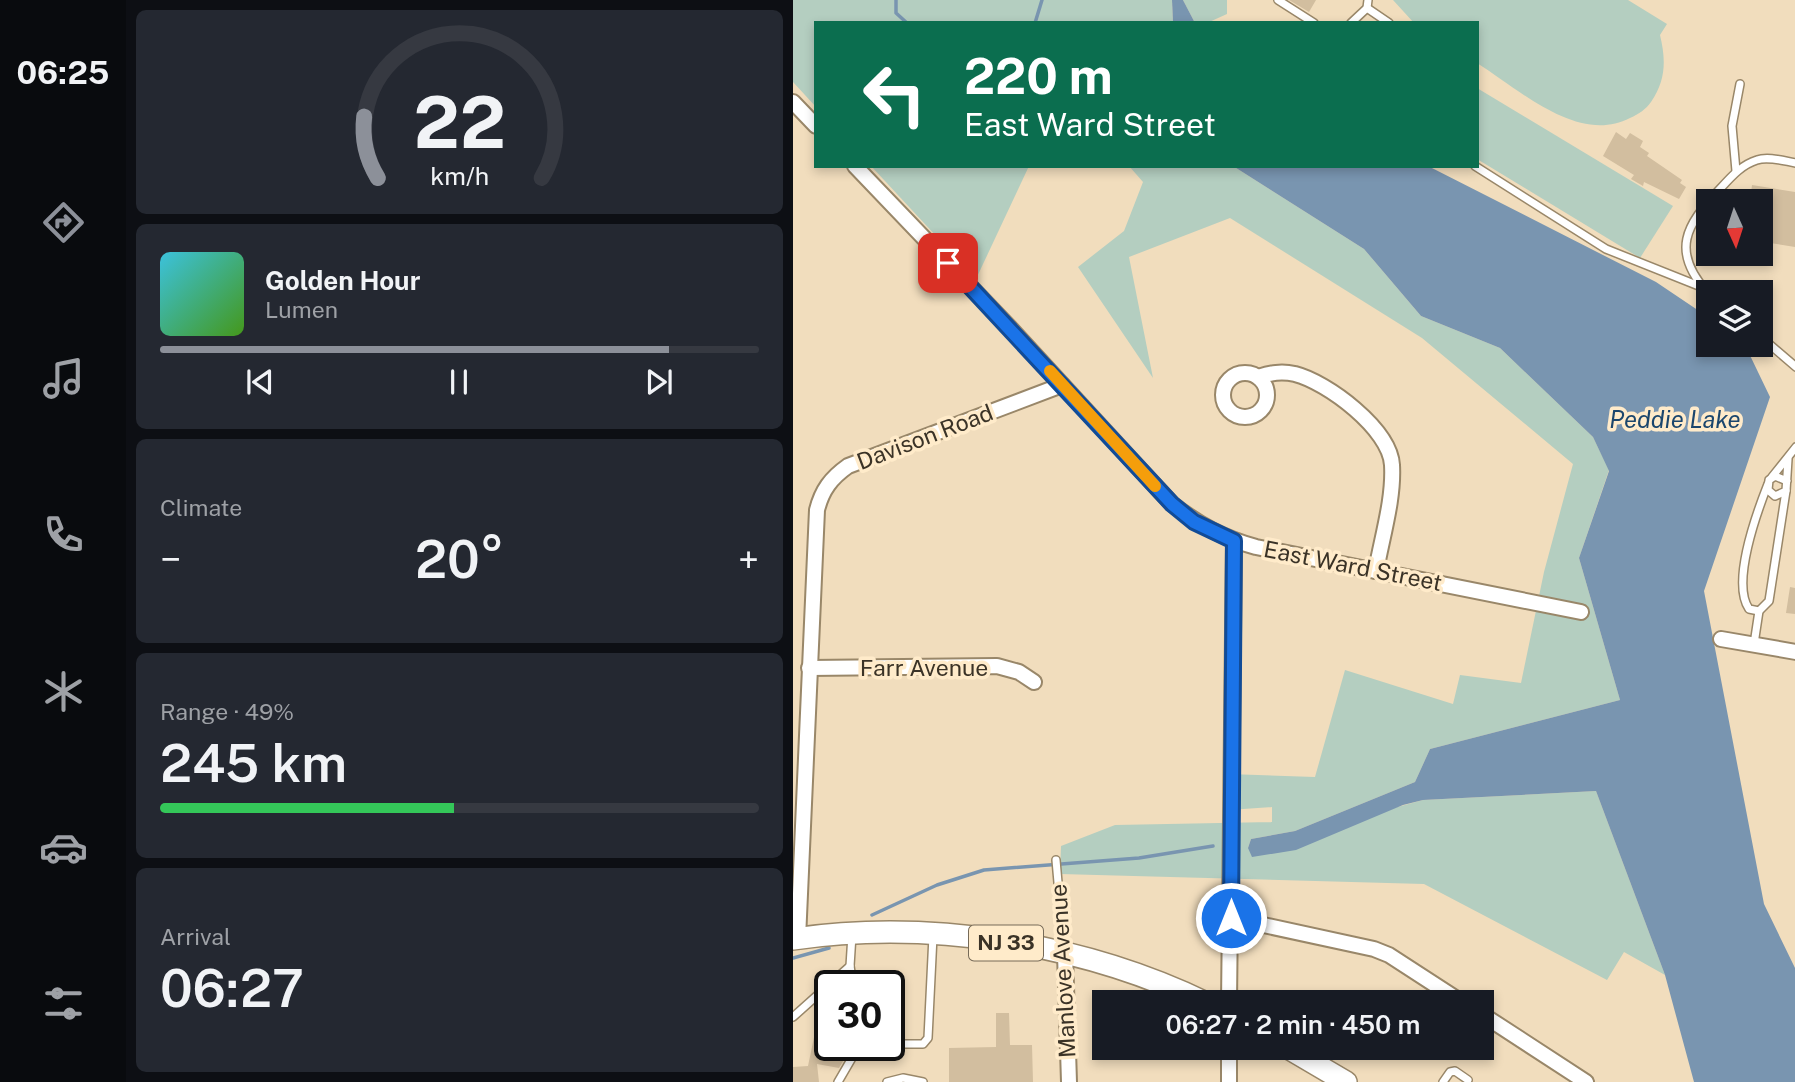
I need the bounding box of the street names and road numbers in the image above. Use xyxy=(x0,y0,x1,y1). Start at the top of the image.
street label: Davison Road xyxy=(853,398,997,475)
street label: East Ward Street xyxy=(1262,535,1445,596)
street label: Farr Avenue xyxy=(860,654,988,681)
street label: Manlove Avenue xyxy=(1044,883,1081,1059)
road number: NJ 33 xyxy=(969,926,1043,960)

